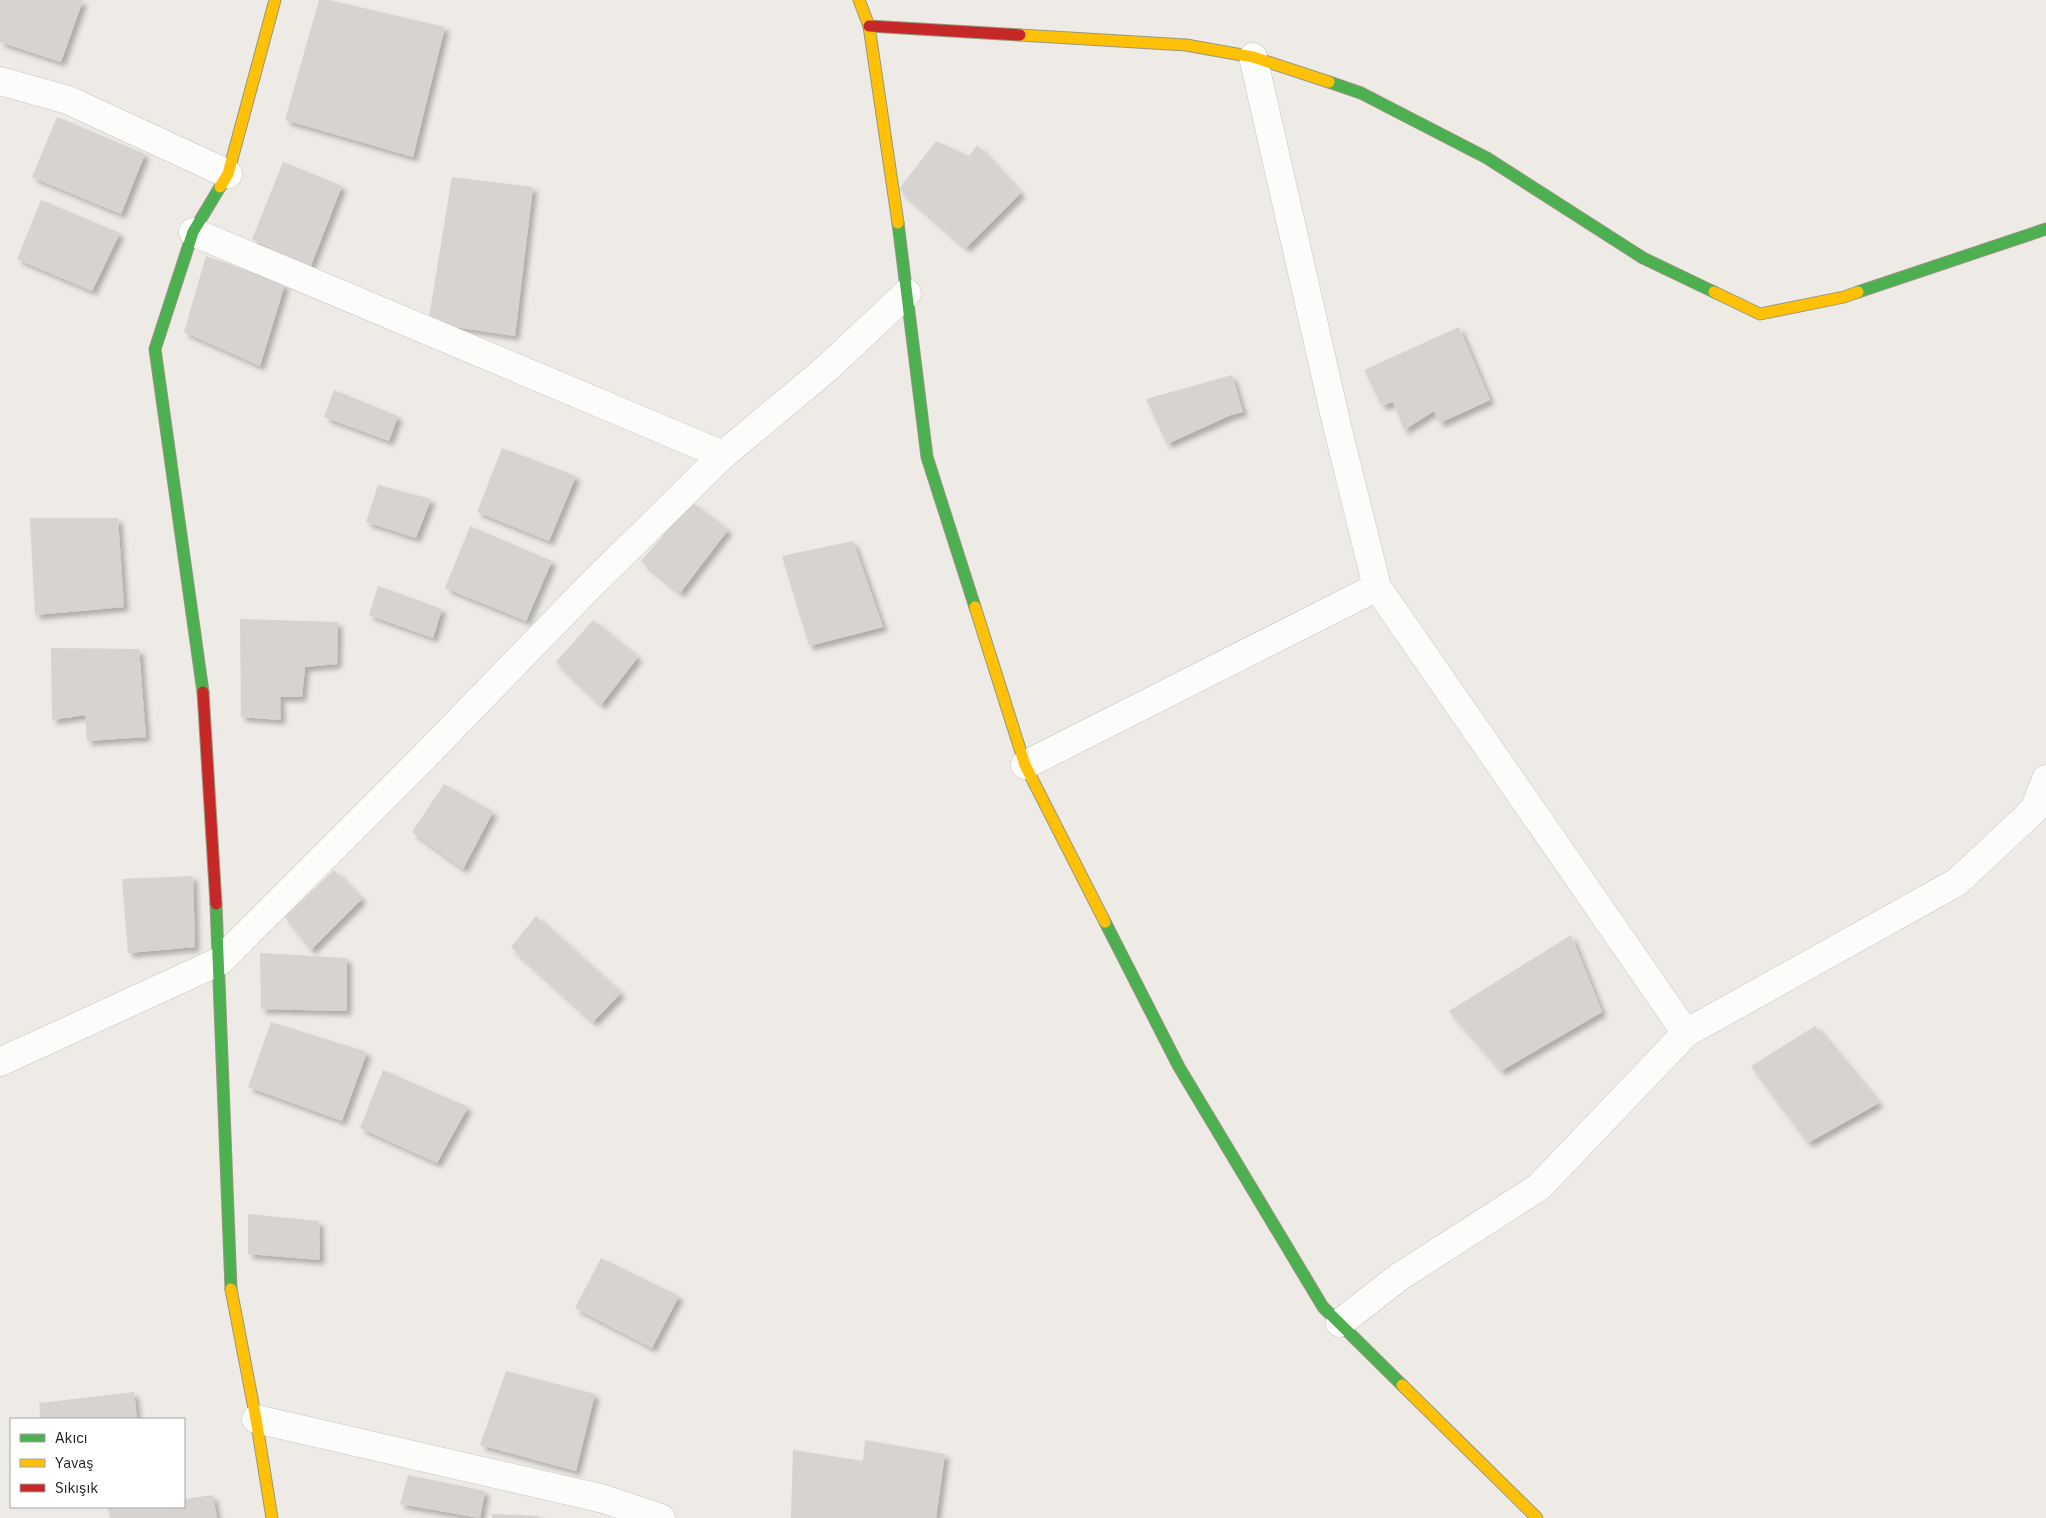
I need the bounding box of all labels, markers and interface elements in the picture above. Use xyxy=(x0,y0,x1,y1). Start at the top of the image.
legend xyxy=(10,1418,185,1508)
text: Akıcı xyxy=(55,1428,88,1447)
text: Yavaş xyxy=(55,1453,94,1472)
text: Sıkışık xyxy=(55,1478,98,1497)

